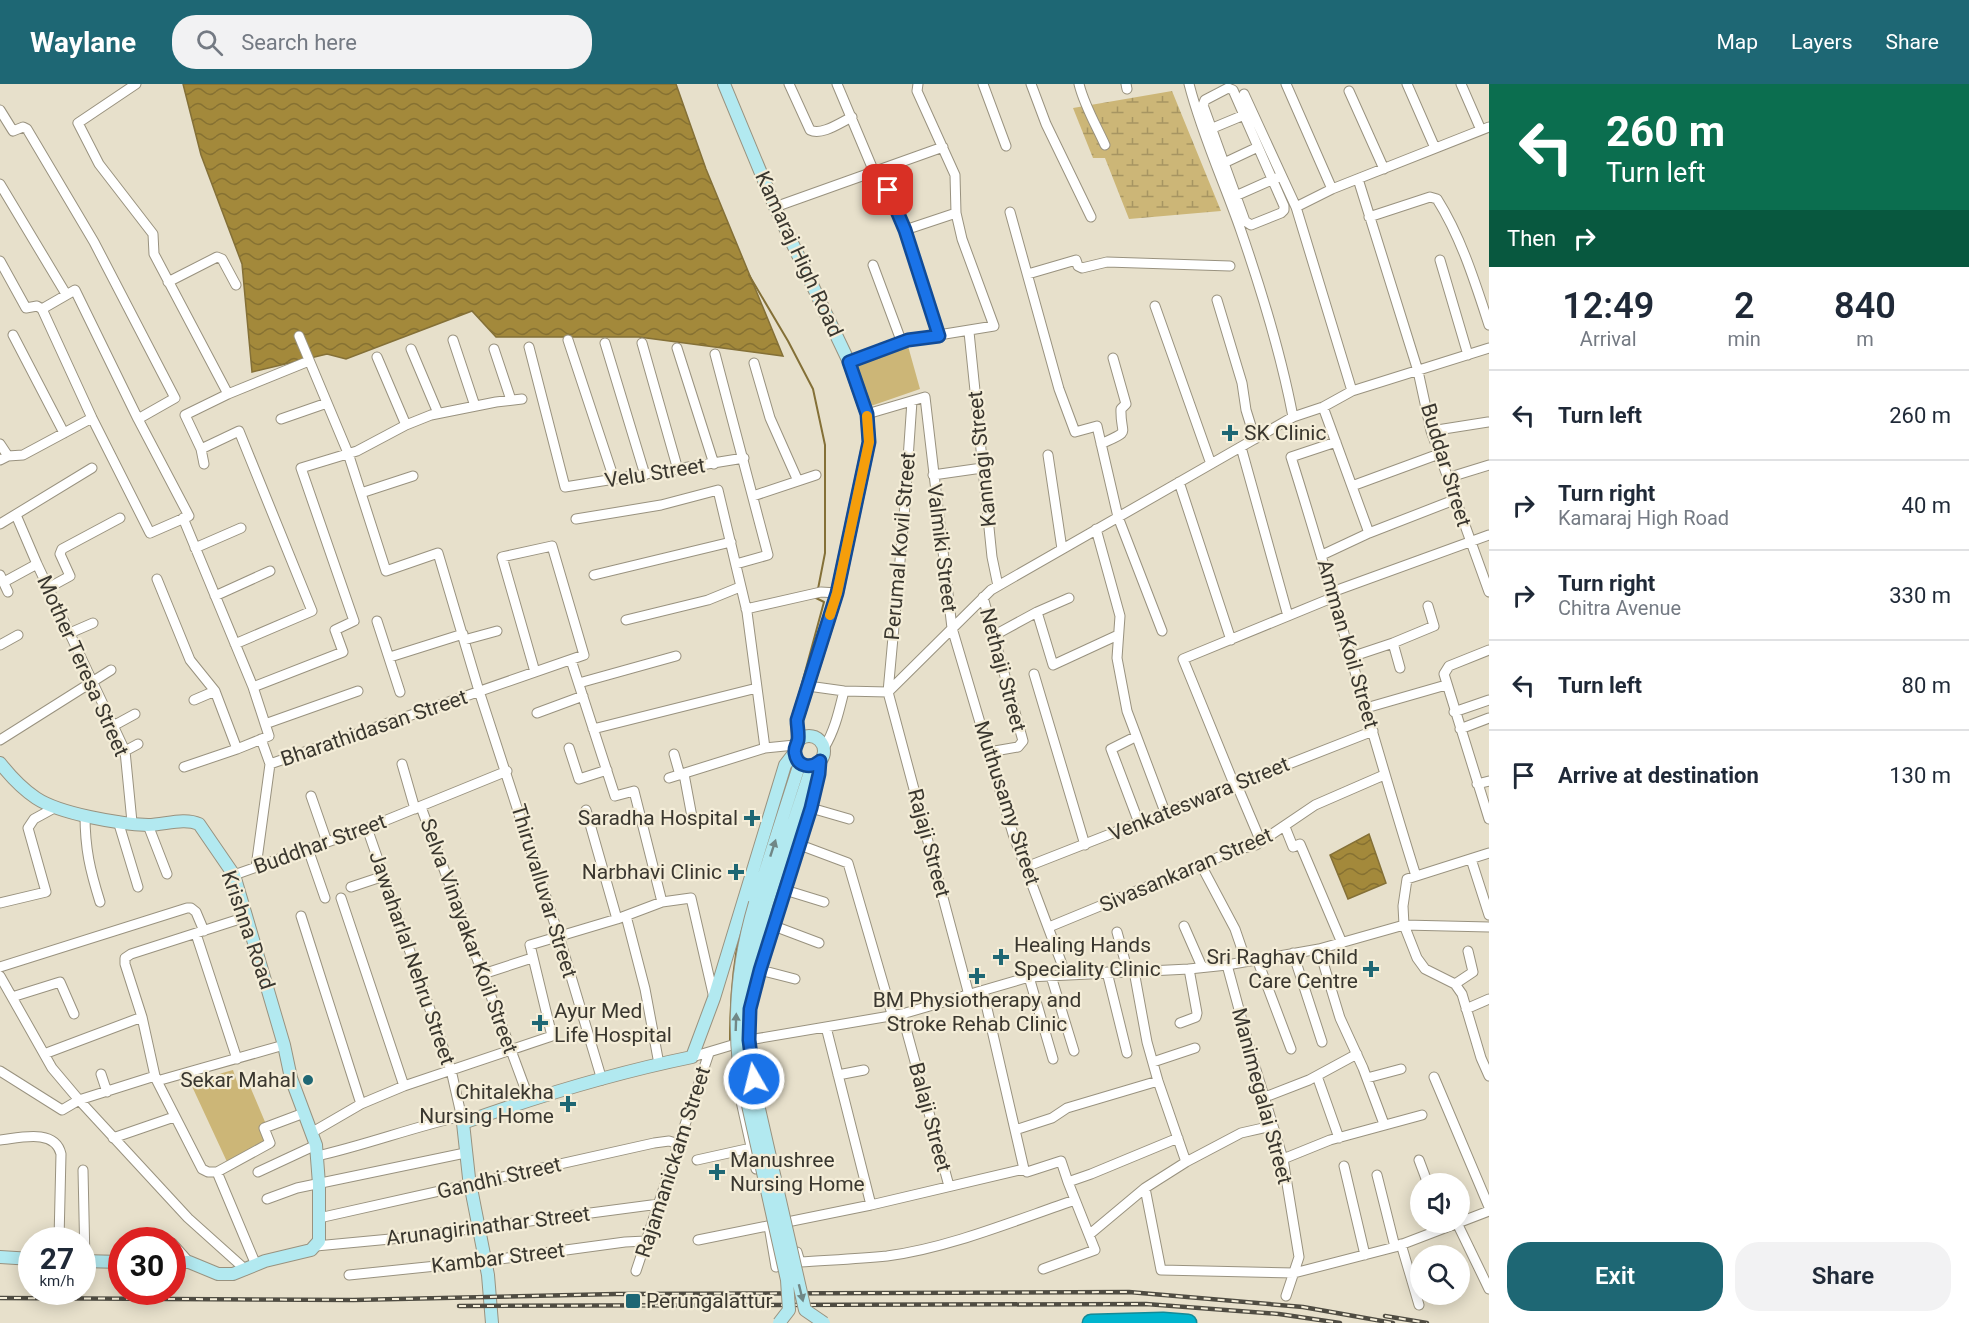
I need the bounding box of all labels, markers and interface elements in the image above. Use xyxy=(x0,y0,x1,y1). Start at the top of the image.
search box xyxy=(172,15,592,69)
text: Waylane xyxy=(30,26,136,59)
icon: search xyxy=(193,26,226,59)
text: Search here xyxy=(241,30,357,55)
text: Map xyxy=(1716,30,1758,54)
text: Layers xyxy=(1791,30,1852,54)
text: Share xyxy=(1885,30,1939,54)
text: 260 m xyxy=(1606,107,1725,156)
icon: left xyxy=(1507,108,1585,186)
text: Turn left xyxy=(1606,157,1706,189)
pin xyxy=(862,164,913,215)
street label: Kamaraj High Road xyxy=(750,168,848,340)
icon: arrive xyxy=(871,173,904,206)
icon: right xyxy=(1568,222,1601,255)
text: Then xyxy=(1507,226,1556,251)
text: 12:49 xyxy=(1562,285,1654,327)
text: 2 xyxy=(1734,285,1754,327)
text: 840 xyxy=(1834,285,1896,327)
text: Arrival xyxy=(1580,327,1637,351)
text: min xyxy=(1727,327,1761,351)
text: m xyxy=(1856,327,1874,351)
street label: Kannagi Street xyxy=(963,390,1001,528)
icon: left xyxy=(1507,399,1540,432)
street label: Buddar Street xyxy=(1416,401,1476,530)
text: Turn left xyxy=(1558,403,1642,428)
text: 260 m xyxy=(1889,403,1951,428)
place label: SK Clinic xyxy=(1244,421,1326,445)
marker: SK Clinic xyxy=(1221,424,1239,442)
street label: Perumal Kovil Street xyxy=(880,451,920,641)
street label: Velu Street xyxy=(603,453,707,493)
text: Turn right xyxy=(1558,481,1655,506)
street label: Valmiki Street xyxy=(922,482,962,614)
icon: right xyxy=(1507,489,1540,522)
text: 40 m xyxy=(1902,493,1951,518)
text: Kamaraj High Road xyxy=(1558,506,1729,530)
street label: Amman Koil Street xyxy=(1312,557,1384,731)
text: Turn right xyxy=(1558,571,1655,596)
street label: Mother Teresa Street xyxy=(32,572,134,760)
icon: right xyxy=(1507,579,1540,612)
text: 330 m xyxy=(1889,583,1951,608)
text: Chitra Avenue xyxy=(1558,596,1681,620)
street label: Nethaji Street xyxy=(975,606,1031,734)
icon: left xyxy=(1507,669,1540,702)
text: Turn left xyxy=(1558,673,1642,698)
text: 80 m xyxy=(1902,673,1951,698)
street label: Bharathidasan Street xyxy=(278,685,470,771)
street label: Muthusamy Street xyxy=(969,718,1045,888)
street label: Venkateswara Street xyxy=(1105,752,1293,846)
icon: arrive xyxy=(1507,759,1540,792)
text: Arrive at destination xyxy=(1558,763,1759,788)
text: 130 m xyxy=(1889,763,1951,788)
street label: Rajaji Street xyxy=(903,786,955,900)
street label: Thiruvalluvar Street xyxy=(506,801,582,981)
place label: Saradha Hospital xyxy=(578,806,738,830)
street label: Buddhar Street xyxy=(251,809,390,879)
marker: Saradha Hospital xyxy=(743,809,761,827)
street label: Selva Vinayakar Koil Street xyxy=(415,815,523,1057)
street label: Sivasankaran Street xyxy=(1096,823,1276,917)
one-way arrow xyxy=(769,839,778,857)
street label: Jawaharlal Nehru Street xyxy=(364,848,460,1068)
place label: Narbhavi Clinic xyxy=(582,860,722,884)
marker: Narbhavi Clinic xyxy=(727,863,745,881)
street label: Krishna Road xyxy=(216,867,280,993)
place label: Healing Hands Speciality Clinic xyxy=(1014,933,1161,981)
place label: Sri Raghav Child Care Centre xyxy=(1206,945,1358,993)
marker: Healing Hands Speciality Clinic xyxy=(992,948,1010,966)
marker: Sri Raghav Child Care Centre xyxy=(1362,960,1380,978)
marker: BM Physiotherapy and Stroke Rehab Clinic xyxy=(968,967,986,985)
place label: BM Physiotherapy and Stroke Rehab Clinic xyxy=(873,988,1081,1036)
place label: Ayur Med Life Hospital xyxy=(554,999,672,1047)
street label: Manimegalai Street xyxy=(1227,1005,1297,1187)
one-way arrow xyxy=(731,1012,740,1031)
marker: Ayur Med Life Hospital xyxy=(531,1014,549,1032)
position arrow xyxy=(722,1047,786,1111)
street label: Balaji Street xyxy=(904,1060,956,1174)
street label: Rajamanickam Street xyxy=(631,1063,715,1261)
place label: Sekar Mahal xyxy=(180,1068,296,1092)
marker: Sekar Mahal xyxy=(301,1073,315,1087)
place label: Chitalekha Nursing Home xyxy=(419,1080,554,1128)
marker: Chitalekha Nursing Home xyxy=(559,1095,577,1113)
place label: Manushree Nursing Home xyxy=(730,1148,865,1196)
street label: Gandhi Street xyxy=(435,1152,563,1204)
marker: Manushree Nursing Home xyxy=(708,1163,726,1181)
map controls xyxy=(1410,1173,1470,1305)
button: sound xyxy=(1410,1173,1470,1233)
street label: Arunagirinathar Street xyxy=(385,1202,591,1250)
speed limit sign: 30 xyxy=(108,1227,186,1305)
street label: Kambar Street xyxy=(430,1238,566,1278)
text: 27 xyxy=(40,1241,74,1276)
button: Exit xyxy=(1507,1242,1723,1311)
button: Share xyxy=(1735,1242,1951,1311)
button: search xyxy=(1410,1245,1470,1305)
text: km/h xyxy=(39,1272,75,1290)
one-way arrow xyxy=(797,1284,806,1302)
place label: Perungalattur xyxy=(646,1289,773,1313)
marker: Perungalattur xyxy=(624,1292,642,1310)

